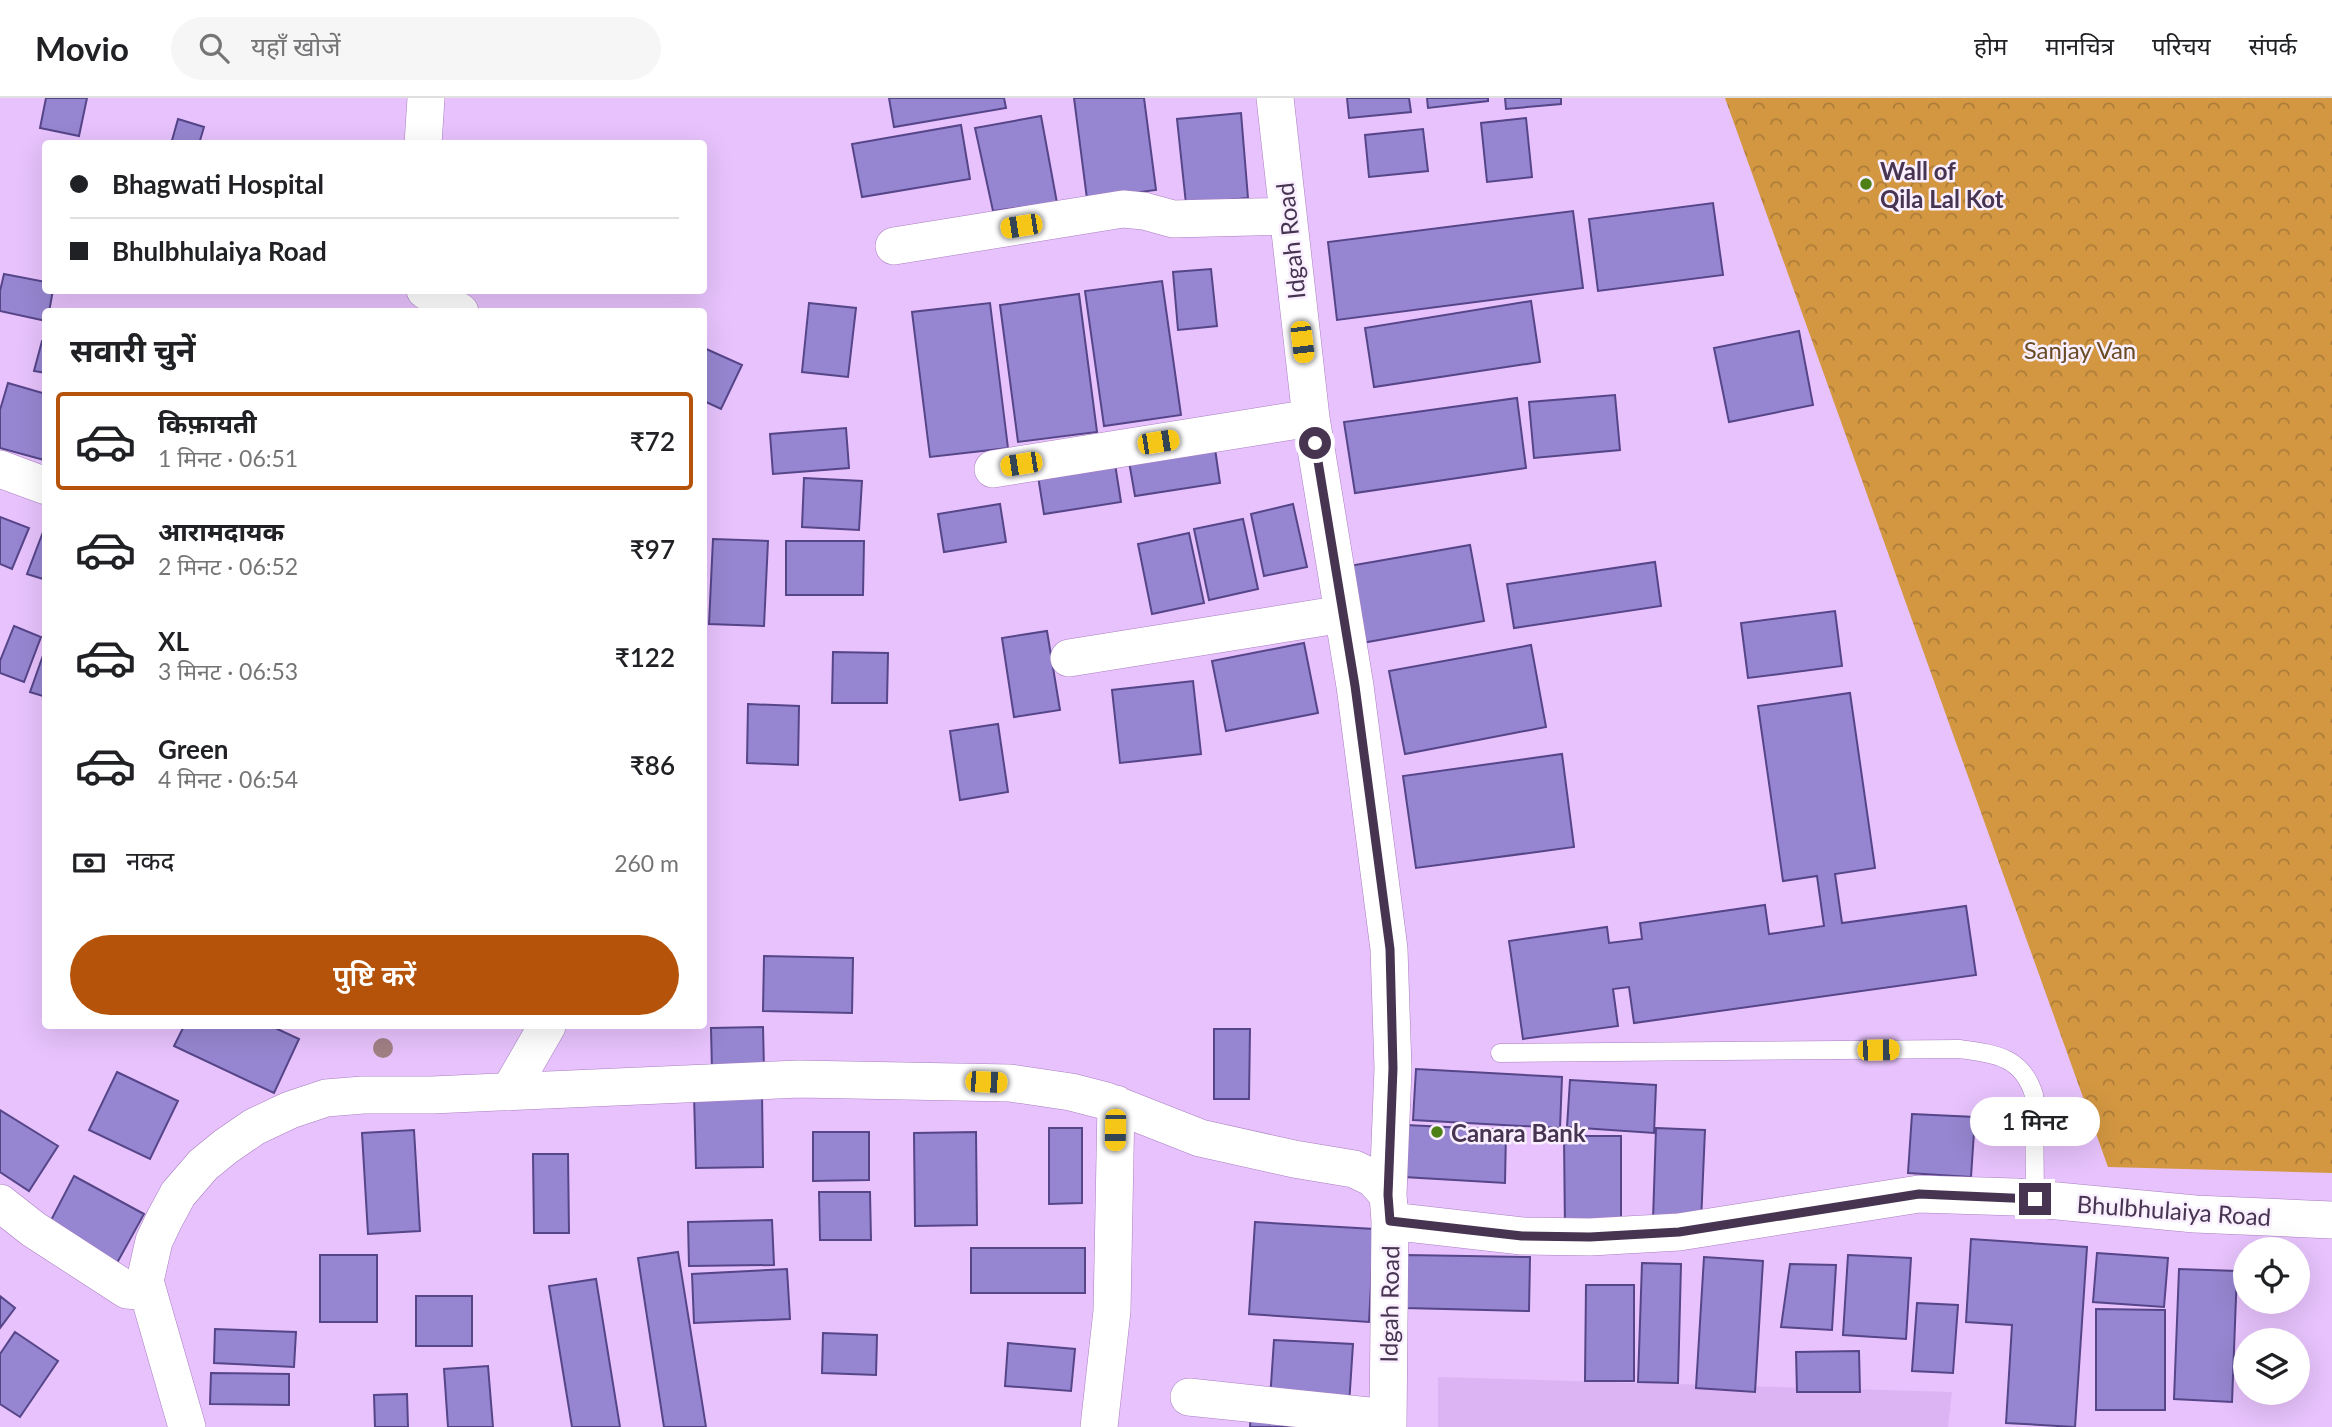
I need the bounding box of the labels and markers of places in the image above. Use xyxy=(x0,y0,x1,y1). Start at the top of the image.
place label: Wall of Qila Lal Kot xyxy=(1880,156,2004,213)
marker: Wall of Qila Lal Kot xyxy=(1858,176,1874,192)
place label: Canara Bank xyxy=(1451,1118,1586,1147)
marker: Canara Bank xyxy=(1429,1124,1445,1140)

